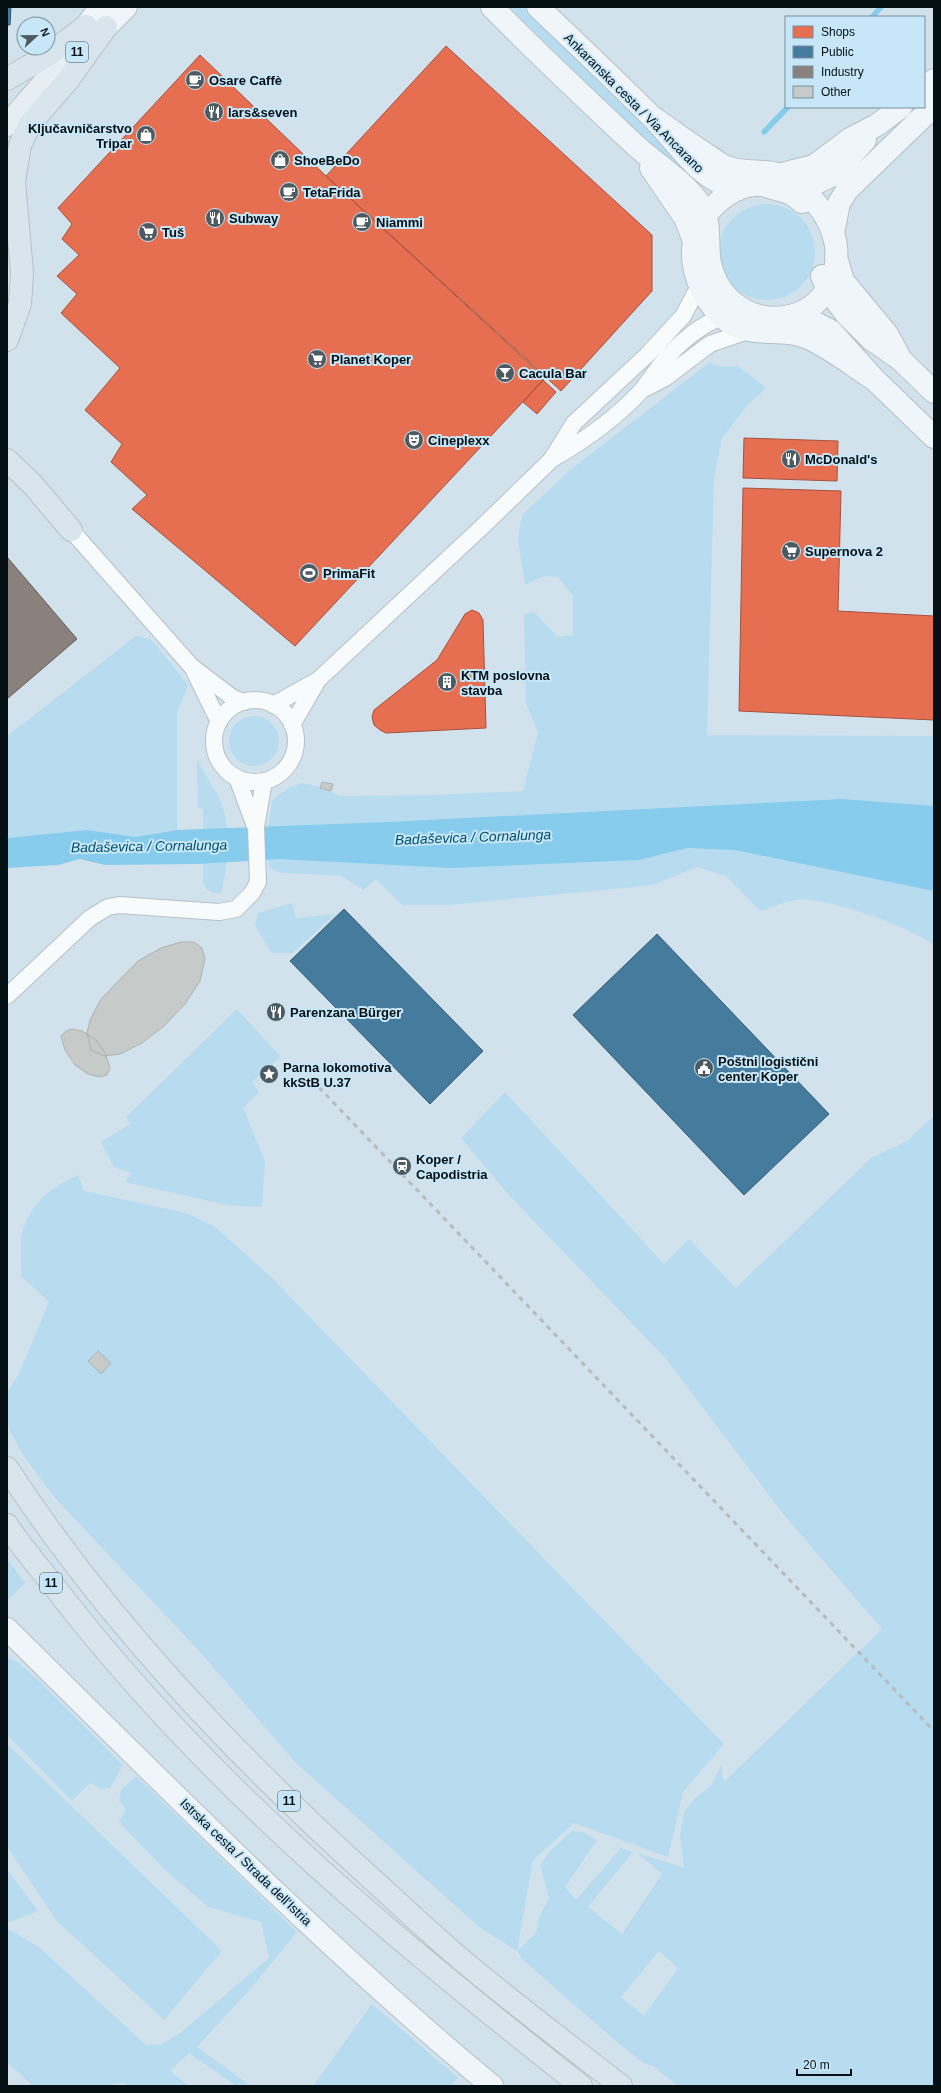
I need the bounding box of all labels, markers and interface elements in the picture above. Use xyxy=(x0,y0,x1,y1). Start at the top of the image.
north arrow xyxy=(16,16,56,56)
legend xyxy=(785,16,925,108)
text: Shops xyxy=(821,25,855,39)
text: N xyxy=(38,26,52,38)
street label: Ankaranska cesta / Via Ancarano xyxy=(561,30,707,176)
road number: 11 xyxy=(66,42,88,62)
text: Public xyxy=(821,45,854,59)
text: Industry xyxy=(821,65,864,79)
cafe icon: Osare Caffè xyxy=(184,69,206,91)
place label: Osare Caffè xyxy=(209,73,282,88)
text: Other xyxy=(821,85,851,99)
restaurant icon: lars&seven xyxy=(203,101,225,123)
place label: lars&seven xyxy=(228,105,297,120)
place label: Ključavničarstvo Tripar xyxy=(28,121,132,151)
shop icon: Ključavničarstvo Tripar xyxy=(135,124,157,146)
shop icon: ShoeBeDo xyxy=(269,149,291,171)
place label: ShoeBeDo xyxy=(294,153,360,168)
cafe icon: TetaFrida xyxy=(278,181,300,203)
place label: TetaFrida xyxy=(303,185,361,200)
restaurant icon: Subway xyxy=(204,207,226,229)
place label: Subway xyxy=(229,211,279,226)
cafe icon: Niammi xyxy=(351,211,373,233)
place label: Niammi xyxy=(376,215,423,230)
supermarket icon: Tuš xyxy=(137,221,159,243)
place label: Tuš xyxy=(162,225,184,240)
supermarket icon: Planet Koper xyxy=(306,348,328,370)
place label: Planet Koper xyxy=(331,352,411,367)
bar icon: Cacula Bar xyxy=(494,362,516,384)
place label: Cacula Bar xyxy=(519,366,587,381)
theatre icon: Cineplexx xyxy=(403,429,425,451)
place label: Cineplexx xyxy=(428,433,490,448)
restaurant icon: McDonald's xyxy=(780,448,802,470)
place label: McDonald's xyxy=(805,452,877,467)
supermarket icon: Supernova 2 xyxy=(780,540,802,562)
place label: Supernova 2 xyxy=(805,544,883,559)
sports icon: PrimaFit xyxy=(298,562,320,584)
place label: PrimaFit xyxy=(323,566,376,581)
place label: KTM poslovna stavba xyxy=(461,668,551,698)
building icon: KTM poslovna stavba xyxy=(436,671,458,693)
water label: Badaševica / Cornalunga xyxy=(395,826,552,848)
water label: Badaševica / Cornalunga xyxy=(71,837,228,855)
restaurant icon: Parenzana Bürger xyxy=(265,1001,287,1023)
place label: Parenzana Bürger xyxy=(290,1005,401,1020)
place label: Poštni logistični center Koper xyxy=(718,1054,818,1084)
public building icon: Poštni logistični center Koper xyxy=(693,1057,715,1079)
place label: Parna lokomotiva kkStB U.37 xyxy=(283,1060,392,1090)
place icon: Parna lokomotiva kkStB U.37 xyxy=(258,1063,280,1085)
place label: Koper / Capodistria xyxy=(416,1152,488,1182)
station icon: Koper / Capodistria xyxy=(391,1155,413,1177)
road number: 11 xyxy=(40,1573,62,1593)
road number: 11 xyxy=(278,1791,300,1811)
street label: Istrska cesta / Strada dell'Istria xyxy=(177,1795,315,1929)
scale bar xyxy=(797,2051,851,2077)
text: 20 m xyxy=(803,2058,830,2072)

